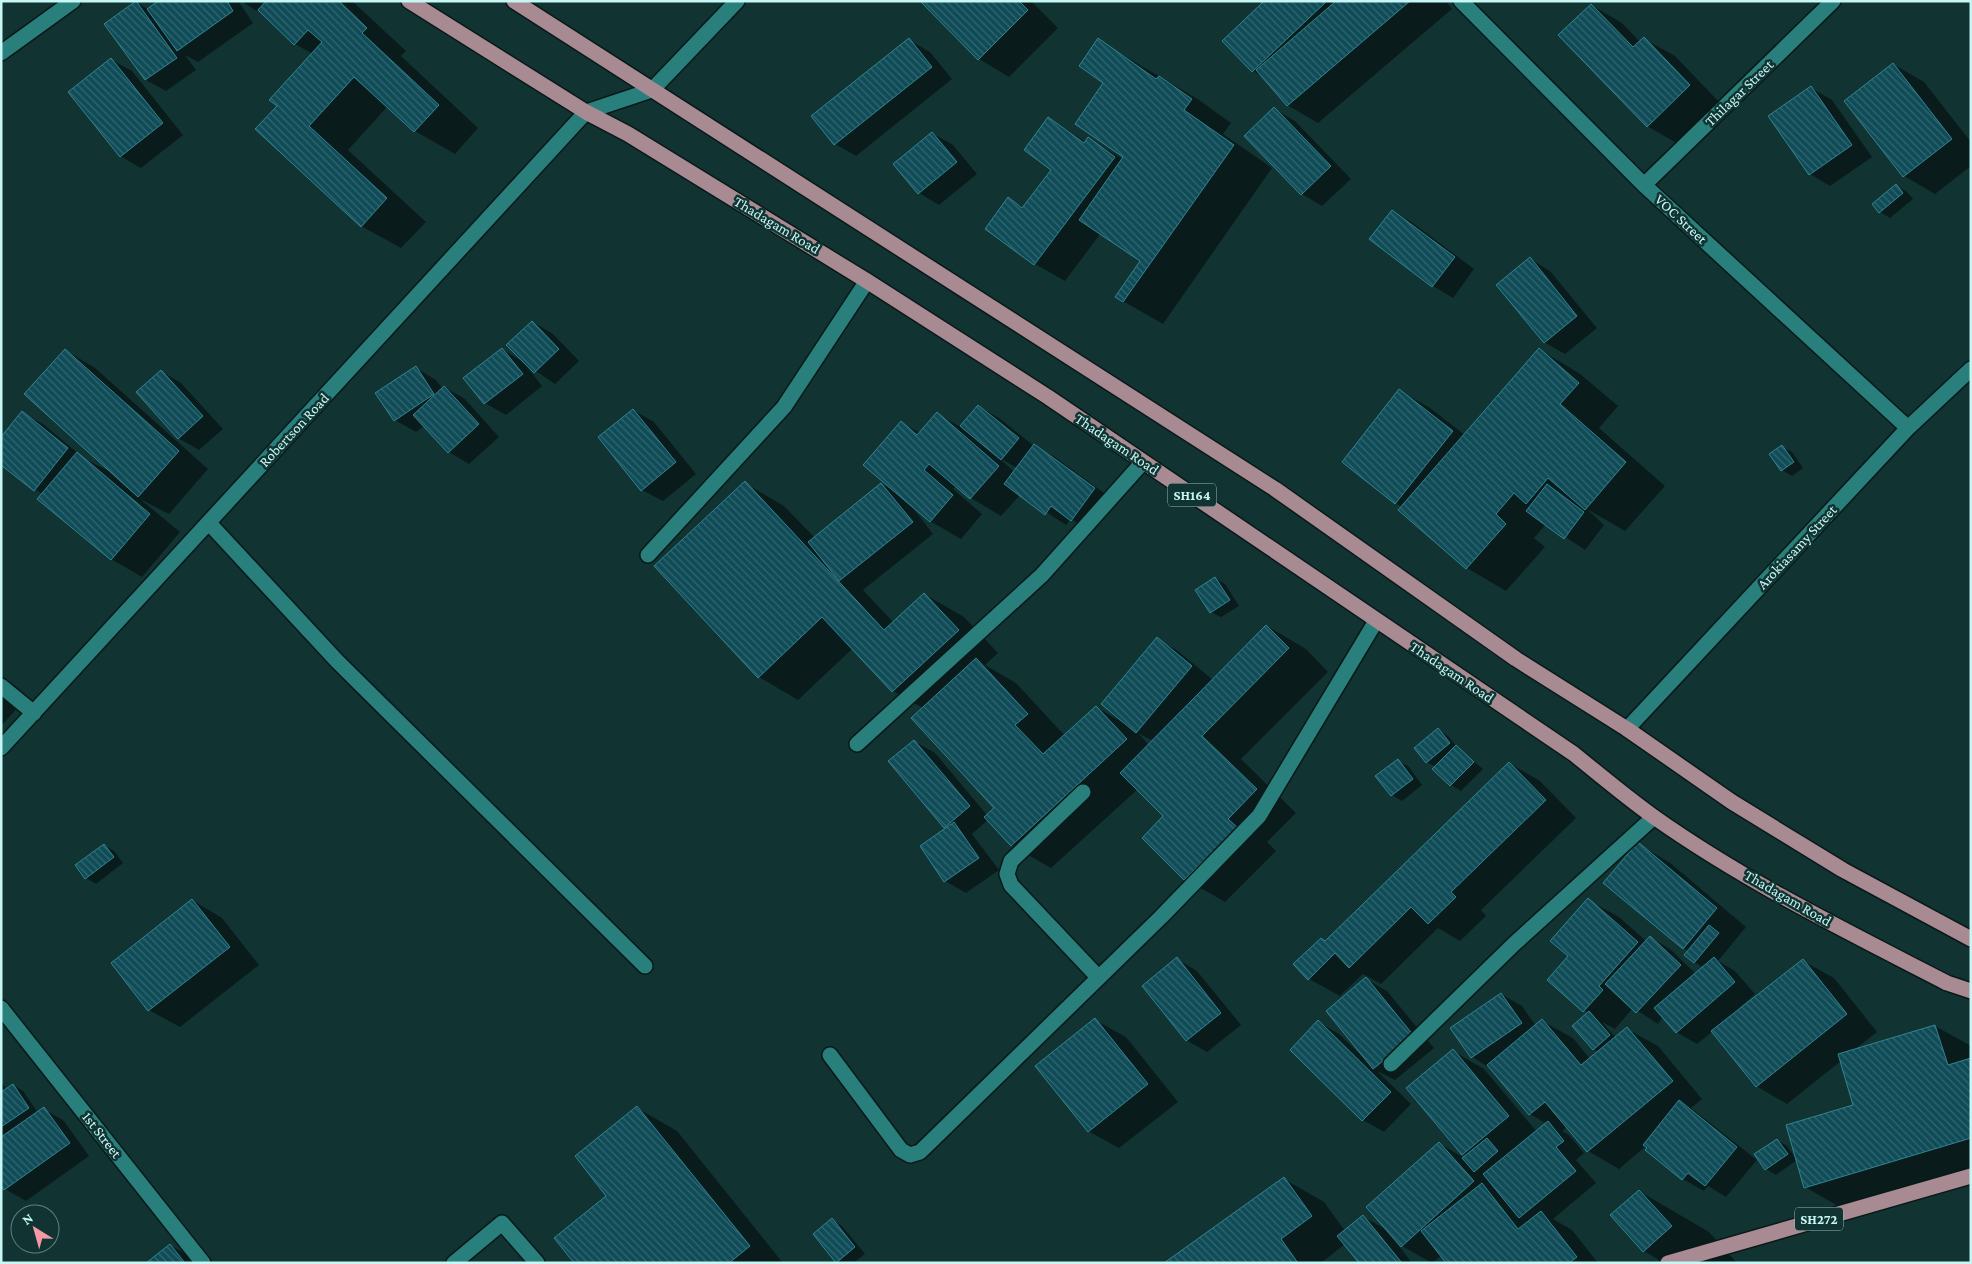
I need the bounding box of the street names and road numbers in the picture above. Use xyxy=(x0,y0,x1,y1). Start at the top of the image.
street label: Thilagar Street xyxy=(1702,56,1778,130)
street label: VOC Street xyxy=(1652,191,1711,248)
street label: Thadagam Road xyxy=(731,193,823,258)
street label: Robertson Road xyxy=(256,390,332,470)
street label: Thadagam Road xyxy=(1072,410,1162,479)
road number: SH164 xyxy=(1168,484,1216,506)
street label: Arokiasamy Street xyxy=(1754,501,1841,593)
street label: Thadagam Road xyxy=(1407,638,1497,707)
street label: Thadagam Road xyxy=(1741,867,1834,930)
street label: 1st Street xyxy=(79,1109,125,1162)
road number: SH272 xyxy=(1795,1208,1843,1230)

